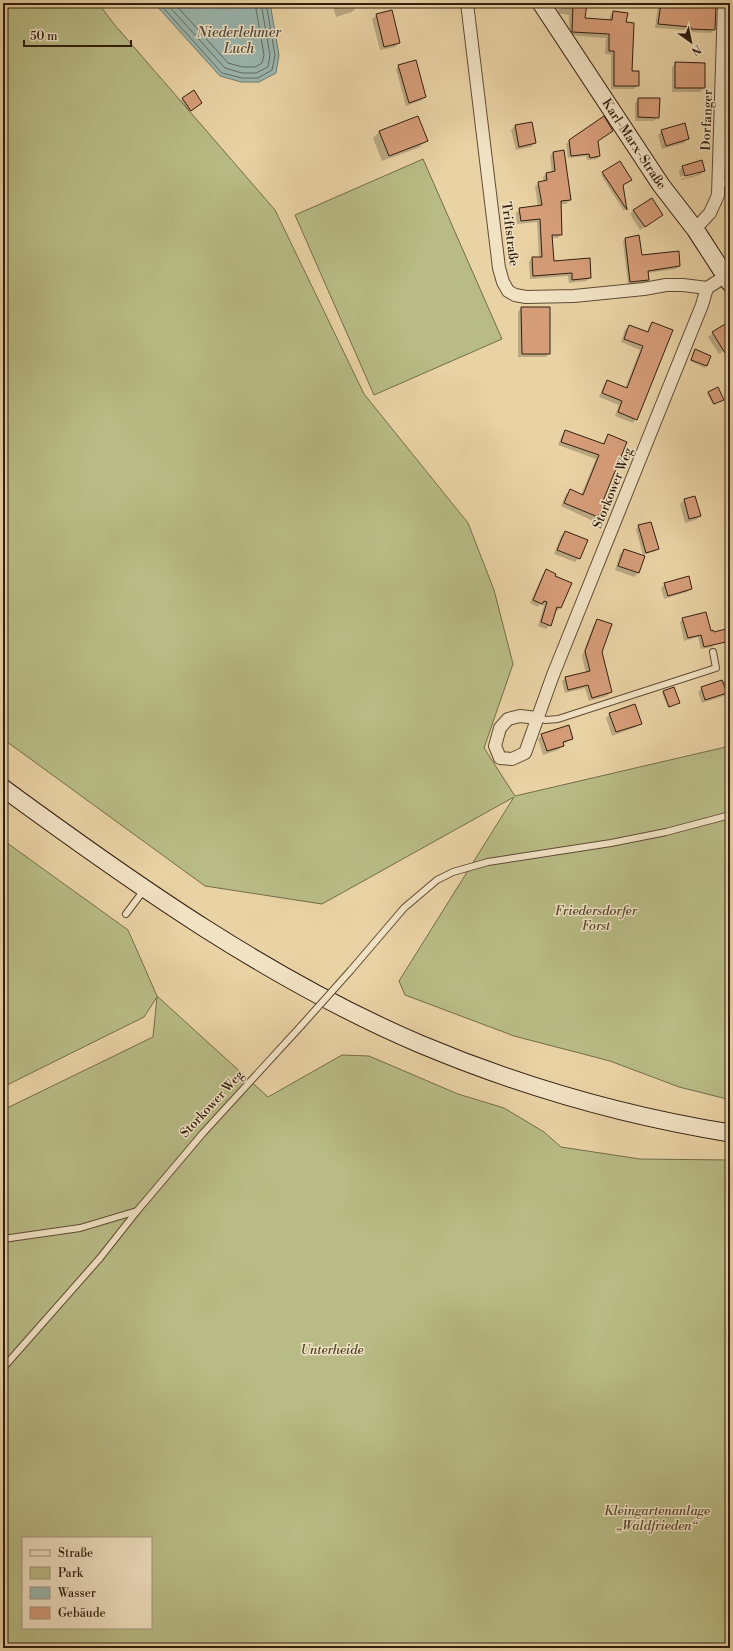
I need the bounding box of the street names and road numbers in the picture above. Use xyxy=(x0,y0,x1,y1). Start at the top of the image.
street label: Dorfanger xyxy=(698,89,716,151)
street label: Karl-Marx-Straße xyxy=(598,96,670,193)
street label: Triftstraße xyxy=(498,201,522,268)
street label: Storkower Weg xyxy=(589,445,637,531)
street label: Storkower Weg xyxy=(177,1067,247,1141)

